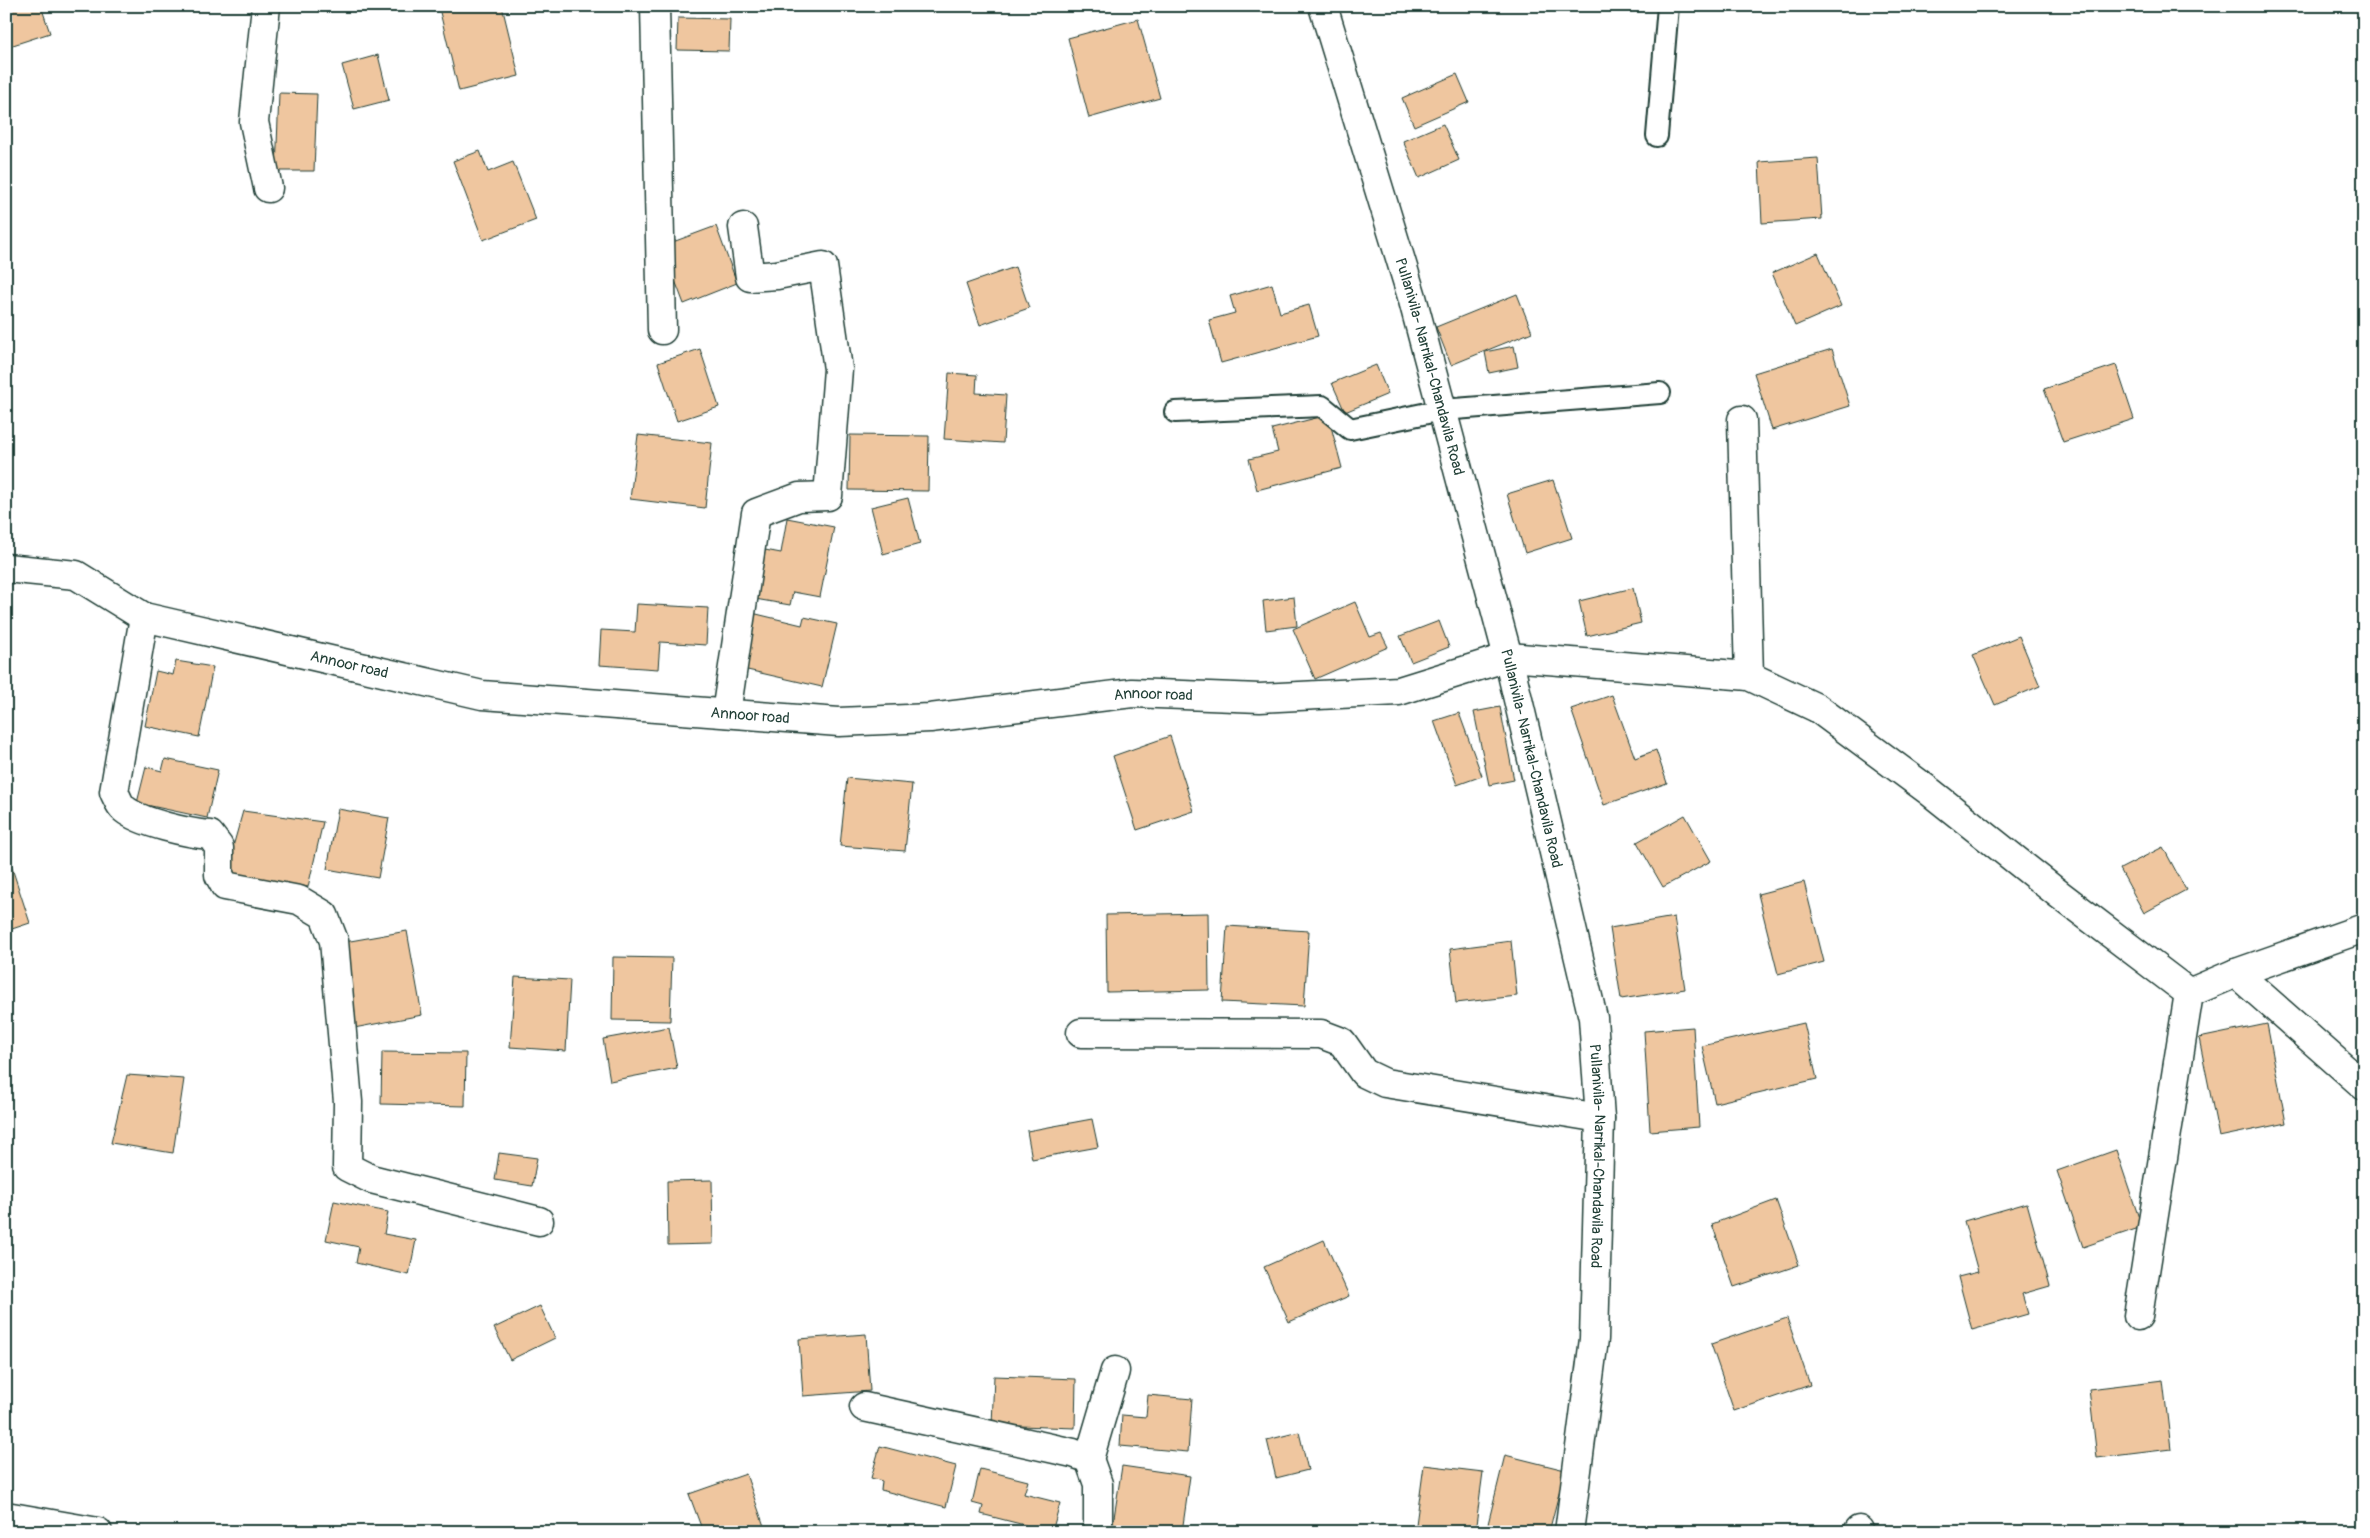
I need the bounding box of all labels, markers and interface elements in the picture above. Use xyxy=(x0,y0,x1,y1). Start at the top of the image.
street label: Pullanivila- Narrikal-Chandavila Road xyxy=(1391,256,1468,477)
street label: Annoor road xyxy=(308,647,390,683)
street label: Pullanivila- Narrikal-Chandavila Road xyxy=(1496,647,1566,870)
street label: Annoor road xyxy=(1113,684,1193,705)
street label: Annoor road xyxy=(710,703,790,728)
street label: Pullanivila- Narrikal-Chandavila Road xyxy=(1585,1043,1609,1268)

